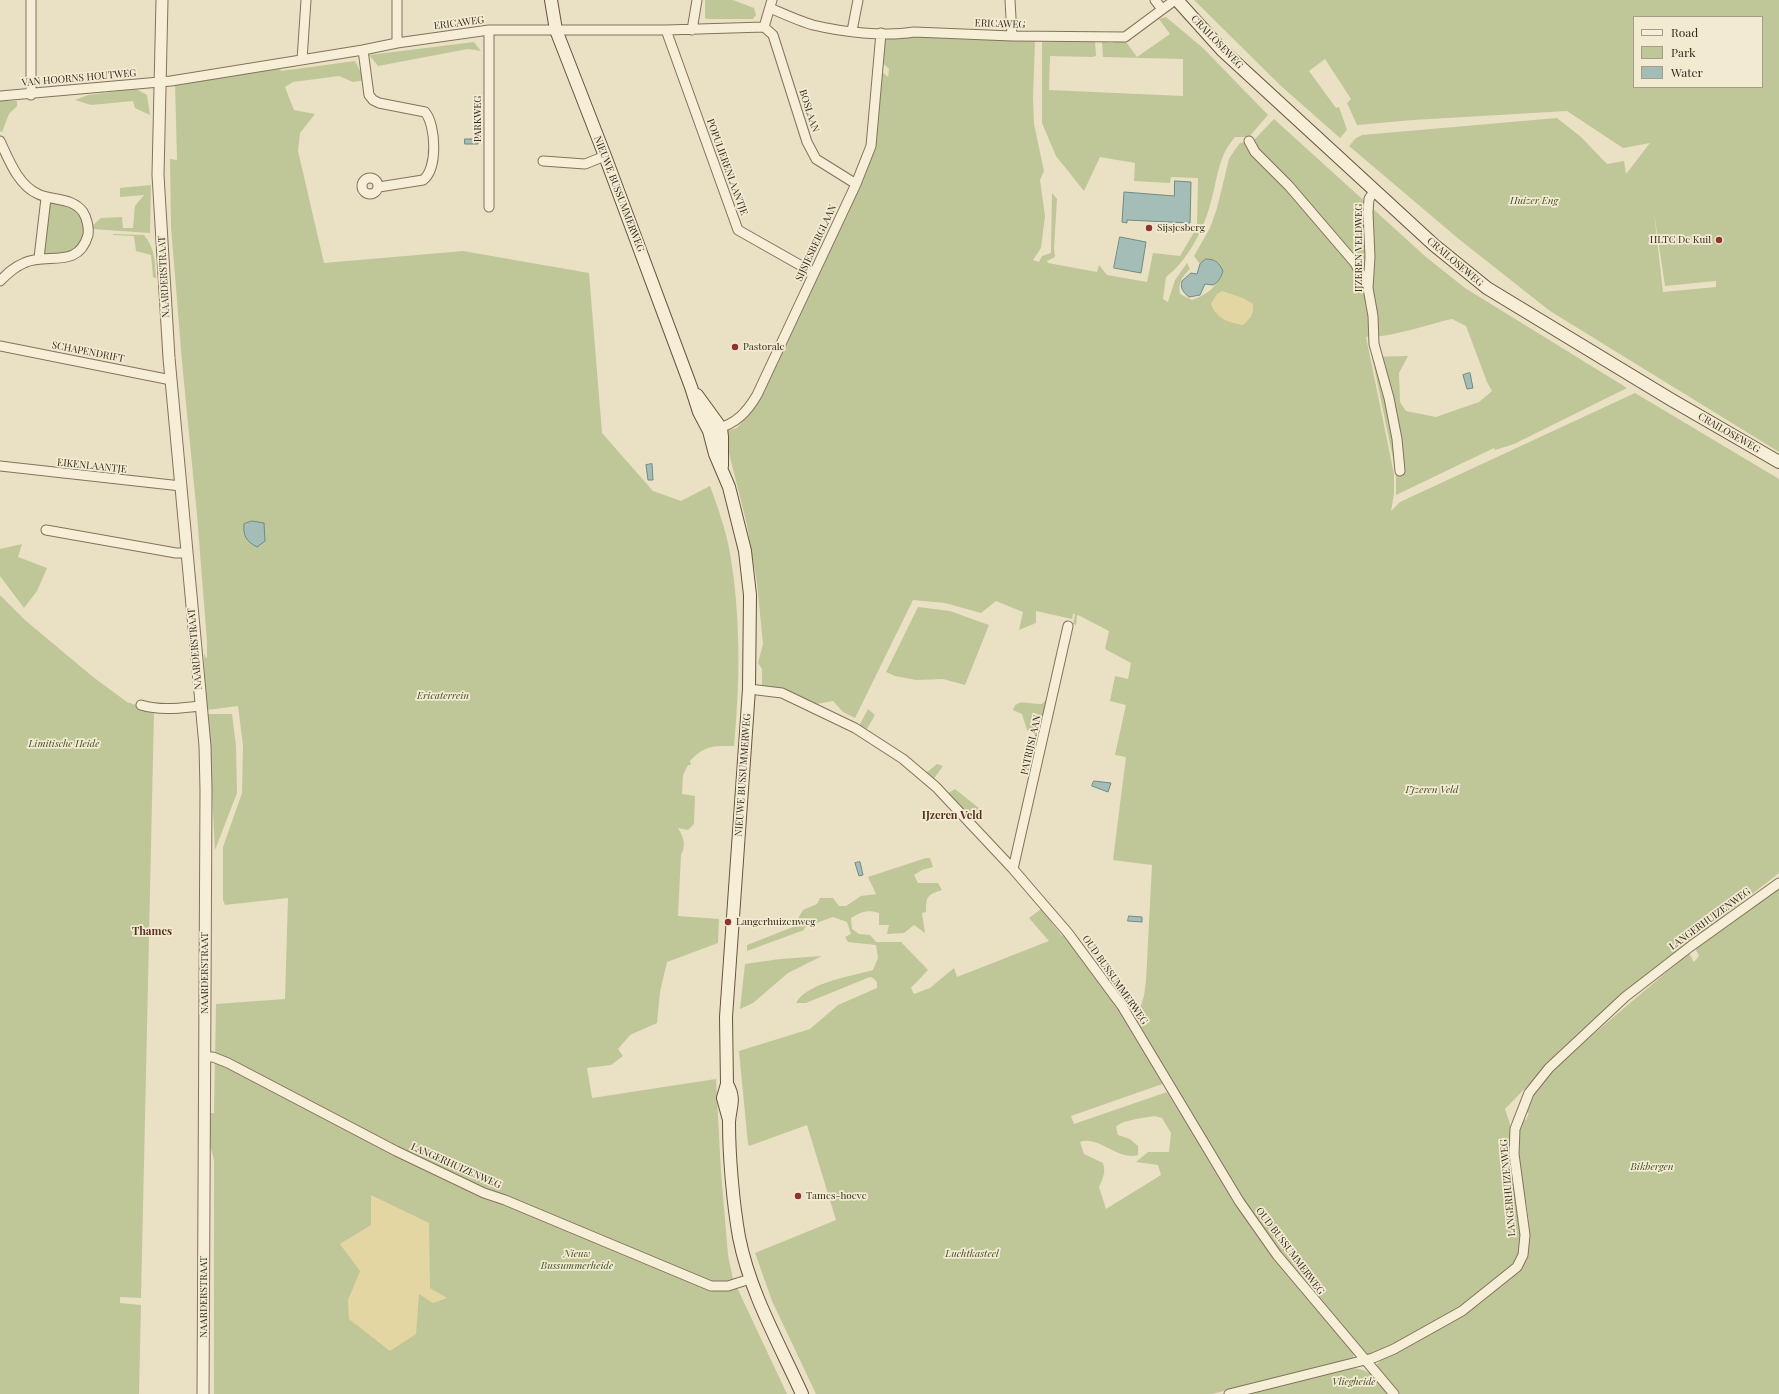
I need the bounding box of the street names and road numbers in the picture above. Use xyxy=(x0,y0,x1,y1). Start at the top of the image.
street label: CRAILOSEWEG xyxy=(1188,13,1246,71)
street label: ERICAWEG xyxy=(433,14,485,32)
street label: ERICAWEG xyxy=(974,17,1026,31)
street label: VAN HOORNS HOUTWEG xyxy=(21,67,137,89)
street label: BOSLAAN xyxy=(796,88,822,134)
street label: PARKWEG xyxy=(472,96,484,142)
street label: POPULIERENLAANTJE xyxy=(704,117,750,217)
street label: NIEUWE BUSSUMMERWEG xyxy=(591,134,647,254)
street label: SIJSJESBERGLAAN xyxy=(793,203,839,283)
street label: IJZEREN VELDWEG xyxy=(1353,204,1365,292)
street label: CRAILOSEWEG xyxy=(1424,235,1486,289)
street label: NAARDERSTRAAT xyxy=(156,236,172,318)
street label: SCHAPENDRIFT xyxy=(51,339,125,365)
street label: CRAILOSEWEG xyxy=(1696,410,1762,456)
street label: EIKENLAANTJE xyxy=(57,456,127,476)
street label: NAARDERSTRAAT xyxy=(185,608,205,690)
street label: NIEUWE BUSSUMMERWEG xyxy=(733,713,753,837)
street label: PATRIJSLAAN xyxy=(1018,714,1044,776)
street label: LANGERHUIZENWEG xyxy=(1667,885,1753,953)
street label: NAARDERSTRAAT xyxy=(199,932,211,1014)
street label: OUD BUSSUMMERWEG xyxy=(1080,933,1150,1027)
street label: LANGERHUIZENWEG xyxy=(1498,1139,1518,1237)
street label: LANGERHUIZENWEG xyxy=(409,1141,503,1191)
street label: OUD BUSSUMMERWEG xyxy=(1253,1205,1327,1297)
street label: NAARDERSTRAAT xyxy=(198,1256,210,1338)

